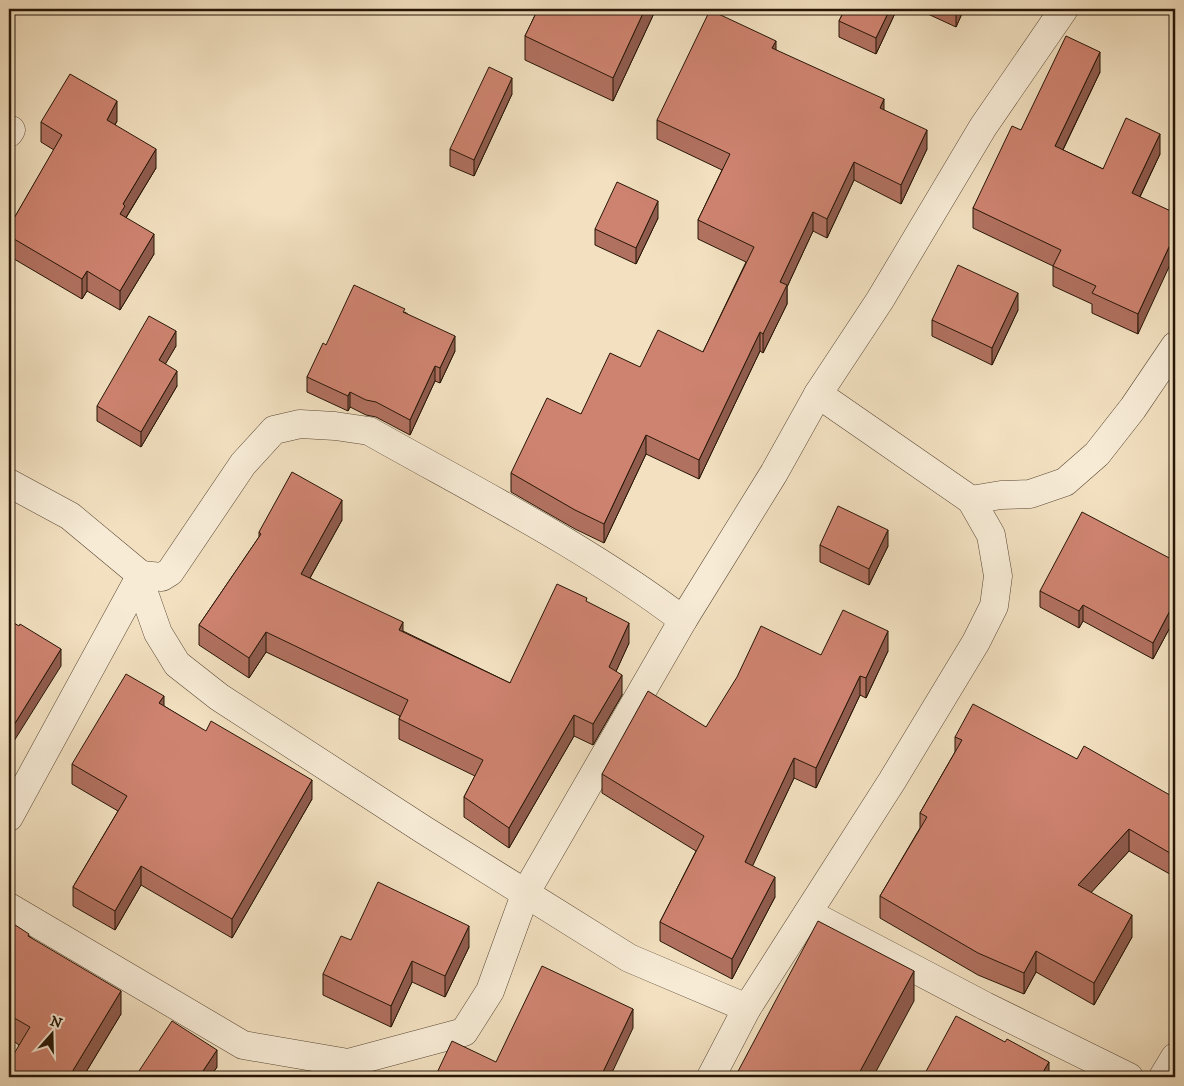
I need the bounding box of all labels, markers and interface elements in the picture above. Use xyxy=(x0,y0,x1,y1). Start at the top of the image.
north arrow xyxy=(28,1008,78,1058)
text: N xyxy=(48,1012,65,1033)

